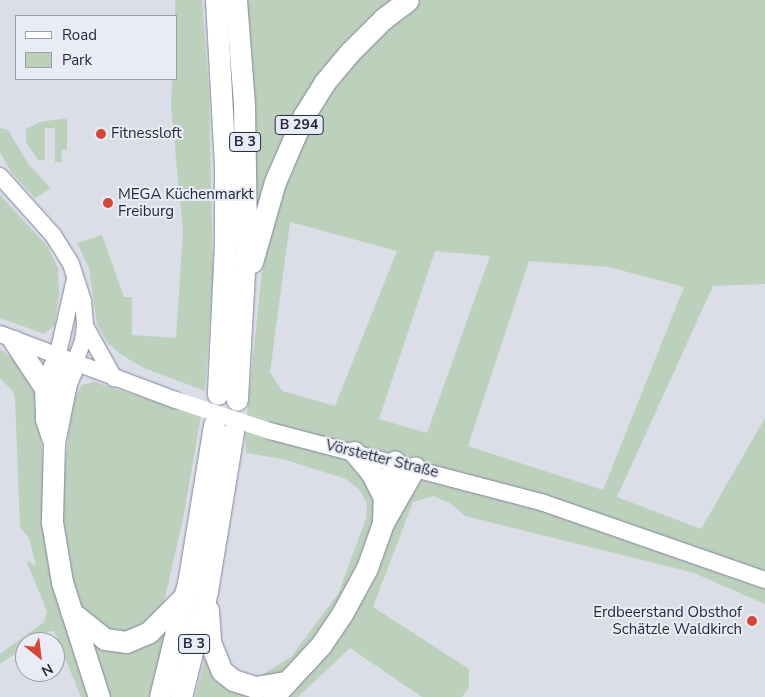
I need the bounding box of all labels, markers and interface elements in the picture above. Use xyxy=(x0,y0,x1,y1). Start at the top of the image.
legend xyxy=(15,15,178,80)
text: Road xyxy=(62,25,97,45)
text: Park xyxy=(62,50,92,70)
road number: B 294 xyxy=(274,114,324,136)
place label: Fitnessloft xyxy=(111,125,181,143)
marker: Fitnessloft xyxy=(95,128,107,140)
road number: B 3 xyxy=(229,130,261,154)
place label: MEGA Küchenmarkt Freiburg xyxy=(118,185,254,220)
marker: MEGA Küchenmarkt Freiburg xyxy=(102,197,114,209)
street label: Vörstetter Straße xyxy=(324,436,440,482)
place label: Erdbeerstand Obsthof Schätzle Waldkirch xyxy=(593,603,742,638)
marker: Erdbeerstand Obsthof Schätzle Waldkirch xyxy=(746,615,758,627)
north arrow xyxy=(15,632,65,682)
road number: B 3 xyxy=(178,633,210,656)
text: N xyxy=(38,659,56,681)

